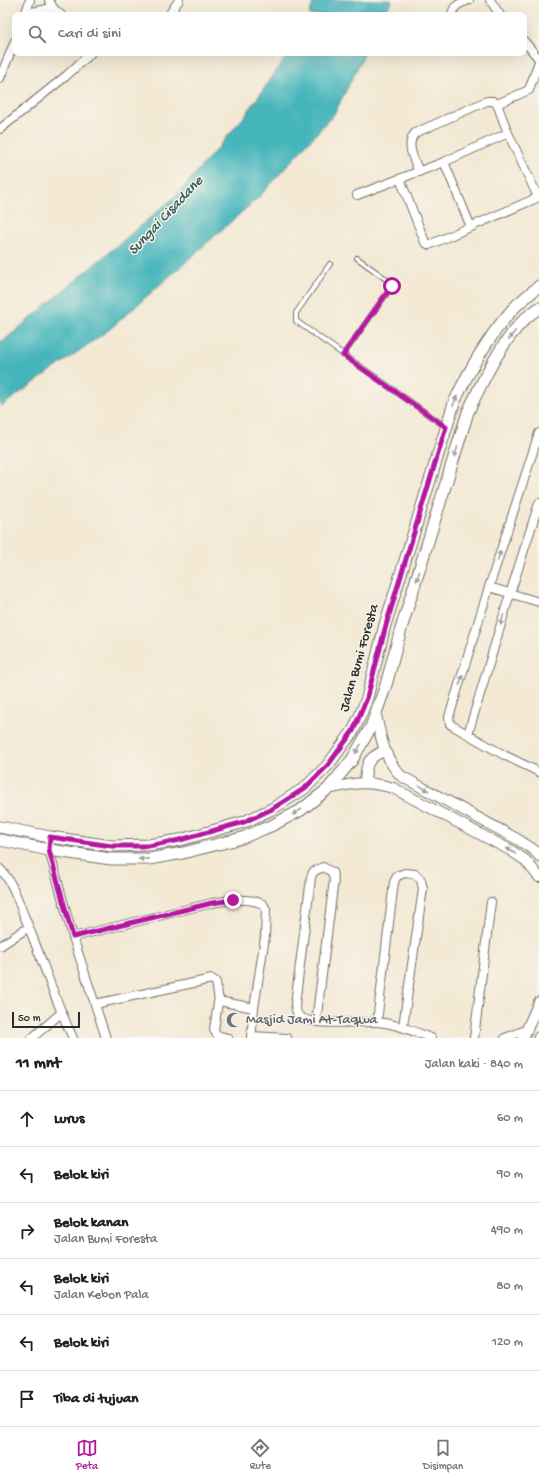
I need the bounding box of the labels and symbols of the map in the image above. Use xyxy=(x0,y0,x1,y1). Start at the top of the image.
water label: Sungai Cisadane xyxy=(125,172,208,259)
route start xyxy=(383,277,401,295)
one-way arrow xyxy=(508,330,516,341)
one-way arrow xyxy=(452,395,459,407)
one-way arrow xyxy=(453,446,459,458)
one-way arrow xyxy=(496,550,502,562)
one-way arrow xyxy=(415,570,421,582)
street label: Jalan Bumi Foresta xyxy=(336,601,384,714)
one-way arrow xyxy=(499,615,505,627)
one-way arrow xyxy=(458,674,464,686)
one-way arrow xyxy=(355,743,362,755)
one-way arrow xyxy=(419,785,430,792)
one-way arrow xyxy=(291,809,303,816)
one-way arrow xyxy=(506,847,516,855)
one-way arrow xyxy=(138,855,150,862)
route end xyxy=(224,891,242,909)
scale bar xyxy=(12,1010,80,1029)
mosque icon: Masjid Jami At-Taqwa xyxy=(225,1011,243,1029)
place label: Masjid Jami At-Taqwa xyxy=(246,1012,378,1029)

